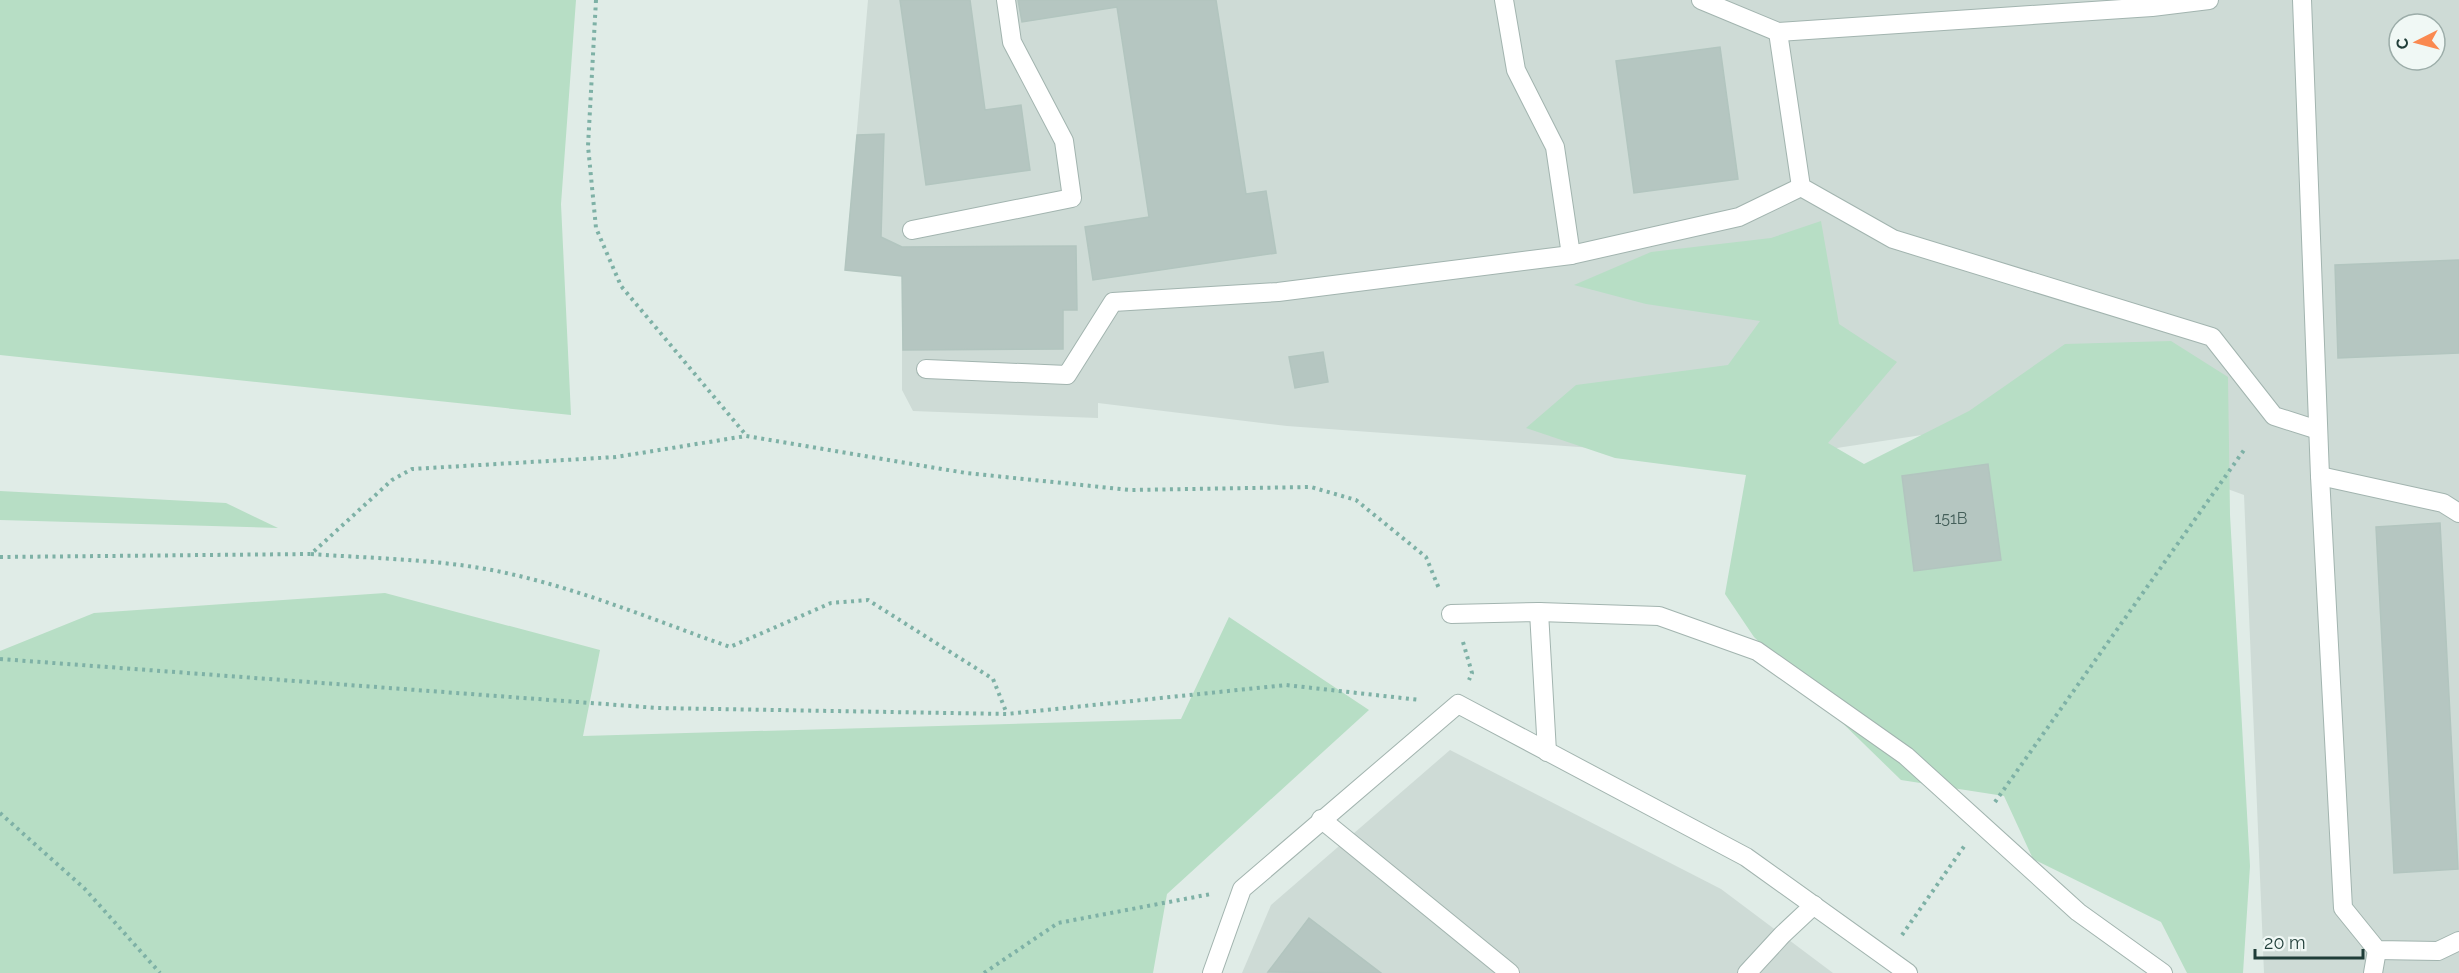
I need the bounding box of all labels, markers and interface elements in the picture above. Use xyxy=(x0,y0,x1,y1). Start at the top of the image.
north arrow xyxy=(2387,12,2447,72)
text: С xyxy=(2393,37,2413,50)
house number: 151В xyxy=(1934,509,1968,528)
scale bar xyxy=(2255,922,2363,960)
text: 20 m xyxy=(2264,932,2306,953)

